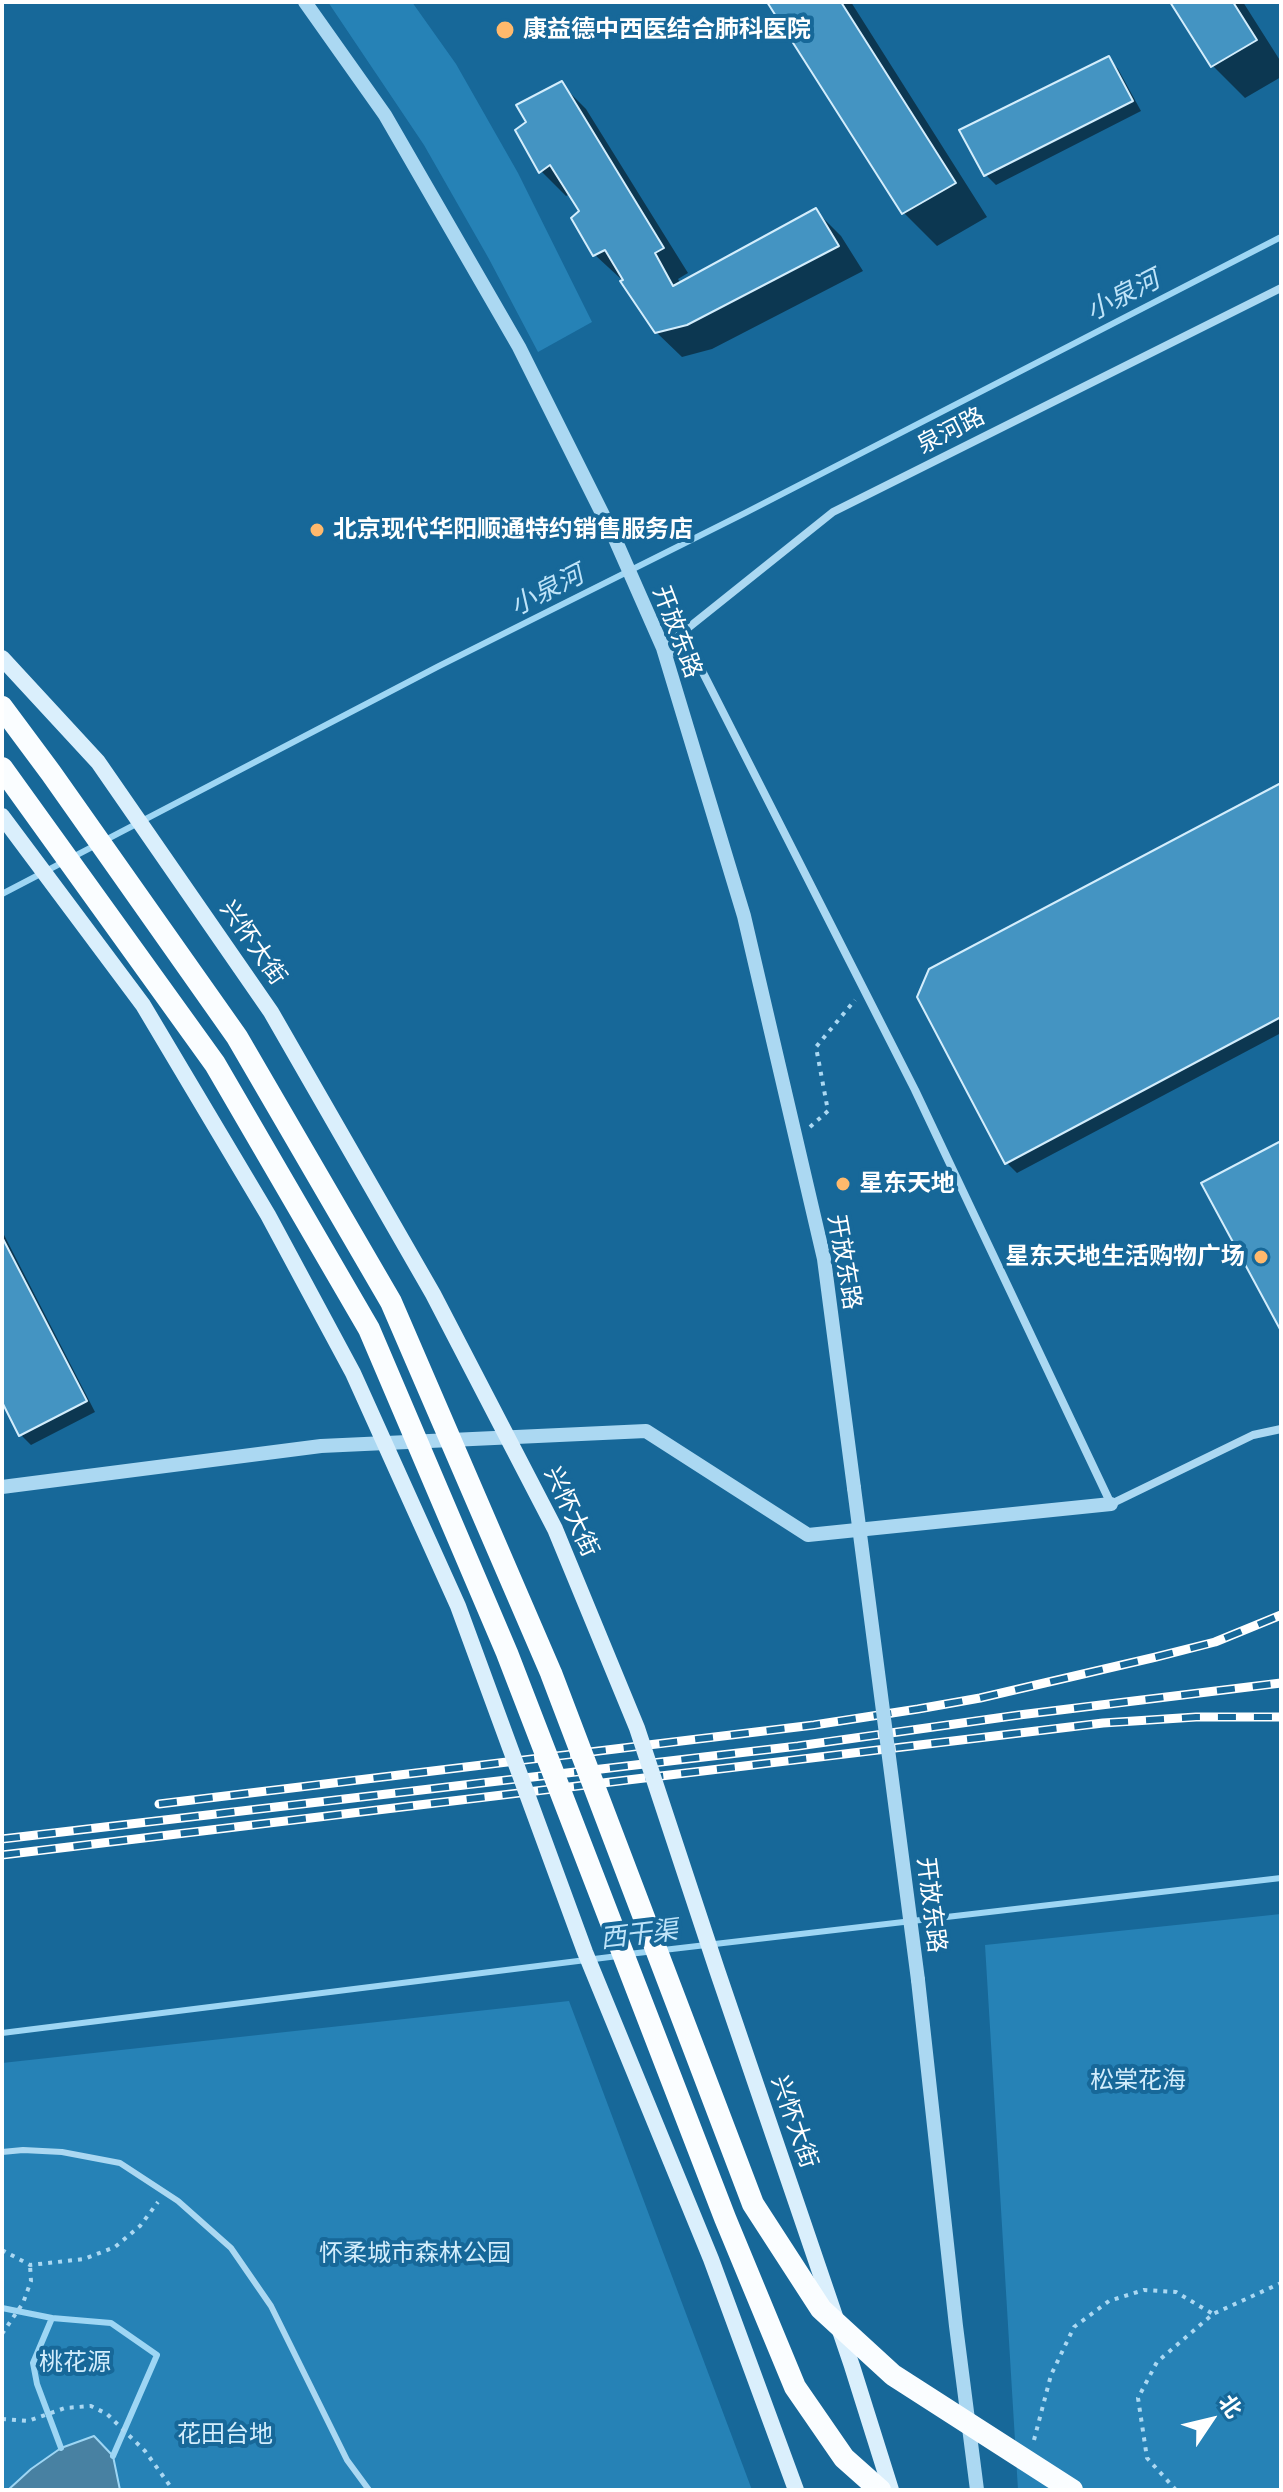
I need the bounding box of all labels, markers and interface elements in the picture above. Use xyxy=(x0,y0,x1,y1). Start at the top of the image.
place label: 康益德中西医结合肺科医院 xyxy=(523,16,811,44)
marker: 康益德中西医结合肺科医院 xyxy=(494,19,516,41)
water label: 小泉河 xyxy=(1081,264,1165,328)
street label: 泉河路 xyxy=(912,402,990,460)
place label: 北京现代华阳顺通特约销售服务店 xyxy=(333,516,693,544)
marker: 北京现代华阳顺通特约销售服务店 xyxy=(308,521,326,539)
water label: 小泉河 xyxy=(505,559,589,623)
street label: 开放东路 xyxy=(646,582,708,682)
street label: 兴怀大街 xyxy=(214,895,292,991)
place label: 星东天地 xyxy=(859,1170,955,1198)
marker: 星东天地 xyxy=(834,1175,852,1193)
street label: 开放东路 xyxy=(821,1212,867,1312)
place label: 星东天地生活购物广场 xyxy=(1005,1243,1245,1271)
marker: 星东天地生活购物广场 xyxy=(1252,1248,1270,1266)
street label: 兴怀大街 xyxy=(538,1462,604,1562)
street label: 开放东路 xyxy=(911,1856,951,1954)
water label: 西干渠 xyxy=(598,1915,680,1955)
park label: 松棠花海 xyxy=(1090,2067,1186,2095)
street label: 兴怀大街 xyxy=(765,2072,823,2172)
park label: 怀柔城市森林公园 xyxy=(319,2240,511,2268)
park label: 桃花源 xyxy=(39,2349,111,2377)
north arrow xyxy=(1171,2380,1251,2460)
text: 北 xyxy=(1214,2390,1248,2423)
park label: 花田台地 xyxy=(177,2421,273,2449)

